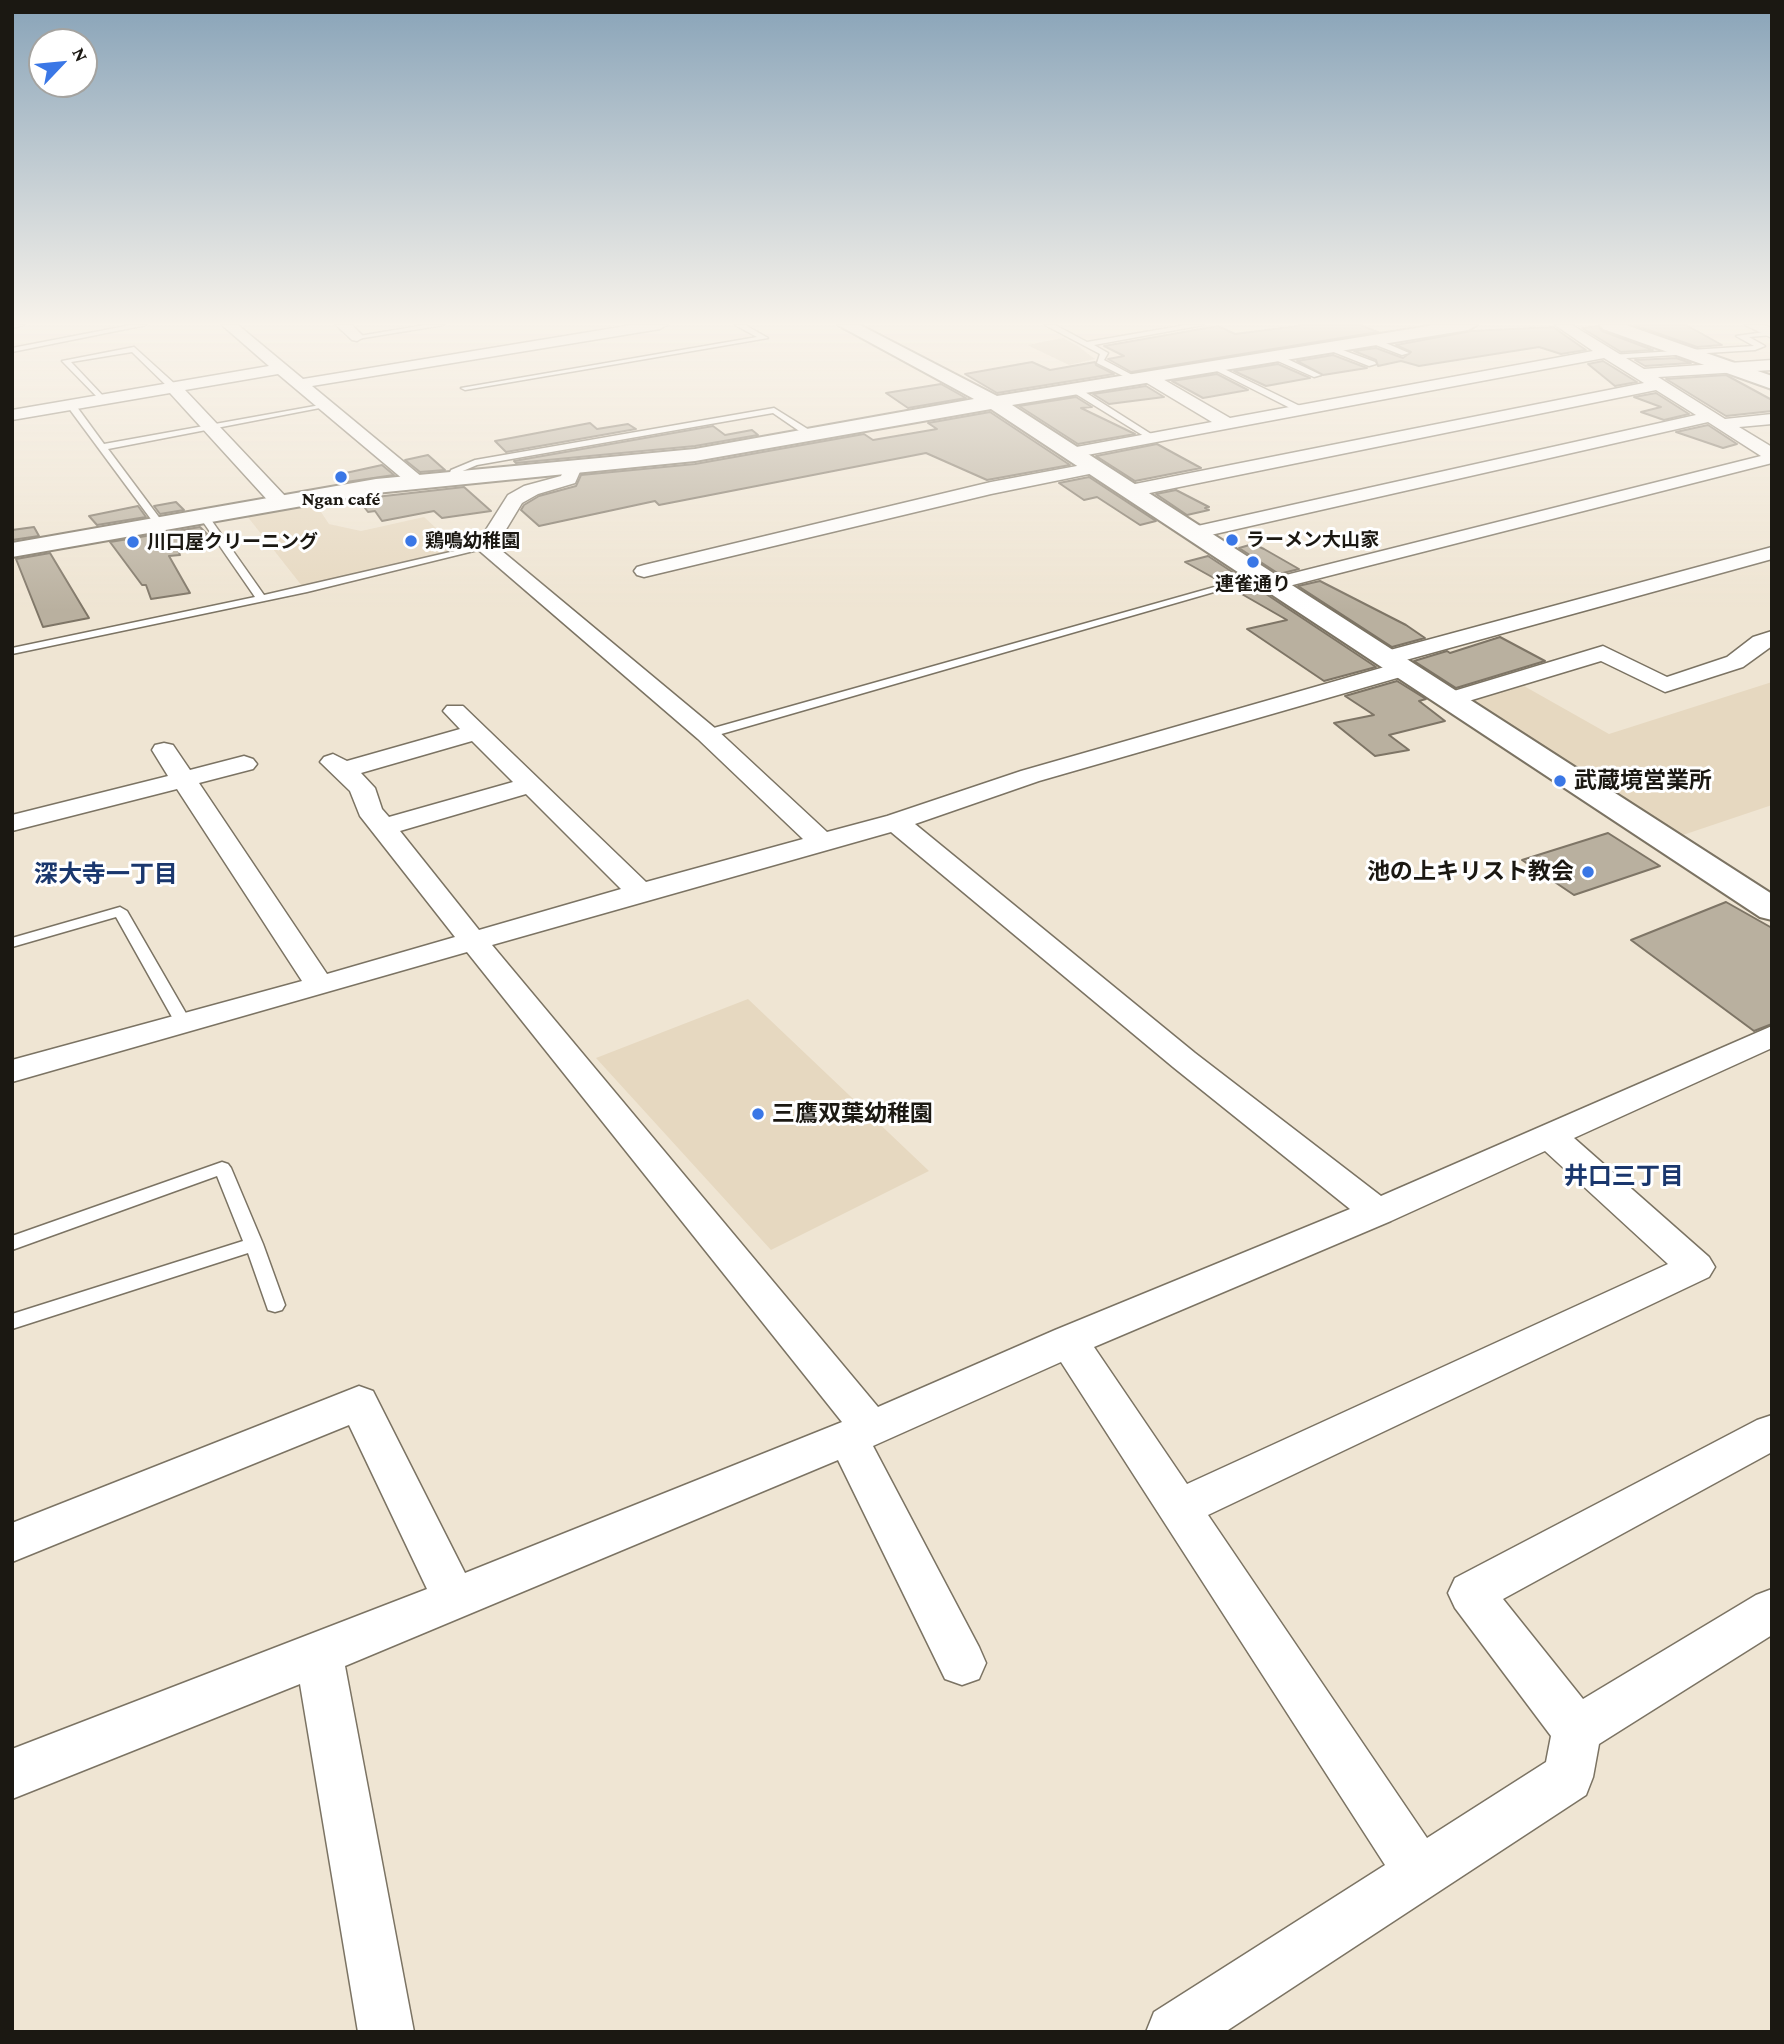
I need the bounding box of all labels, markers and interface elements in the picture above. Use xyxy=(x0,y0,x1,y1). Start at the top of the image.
north arrow xyxy=(28,28,98,98)
text: N xyxy=(68,44,93,65)
marker: Ngan café xyxy=(333,469,349,485)
place label: Ngan café xyxy=(302,488,380,510)
place label: ラーメン大山家 xyxy=(1246,529,1379,551)
place label: 鶏鳴幼稚園 xyxy=(425,530,520,552)
place label: 川口屋クリーニング xyxy=(147,531,318,553)
marker: ラーメン大山家 xyxy=(1224,532,1240,548)
marker: 鶏鳴幼稚園 xyxy=(403,533,419,549)
marker: 川口屋クリーニング xyxy=(125,534,141,550)
marker: 連雀通り xyxy=(1245,554,1261,570)
place label: 連雀通り xyxy=(1215,573,1291,595)
place label: 武蔵境営業所 xyxy=(1574,767,1712,795)
marker: 武蔵境営業所 xyxy=(1552,773,1568,789)
place label: 池の上キリスト教会 xyxy=(1367,858,1574,886)
district label: 深大寺一丁目 xyxy=(34,861,178,889)
marker: 池の上キリスト教会 xyxy=(1580,864,1596,880)
place label: 三鷹双葉幼稚園 xyxy=(772,1100,933,1128)
marker: 三鷹双葉幼稚園 xyxy=(750,1106,766,1122)
district label: 井口三丁目 xyxy=(1564,1163,1684,1191)

